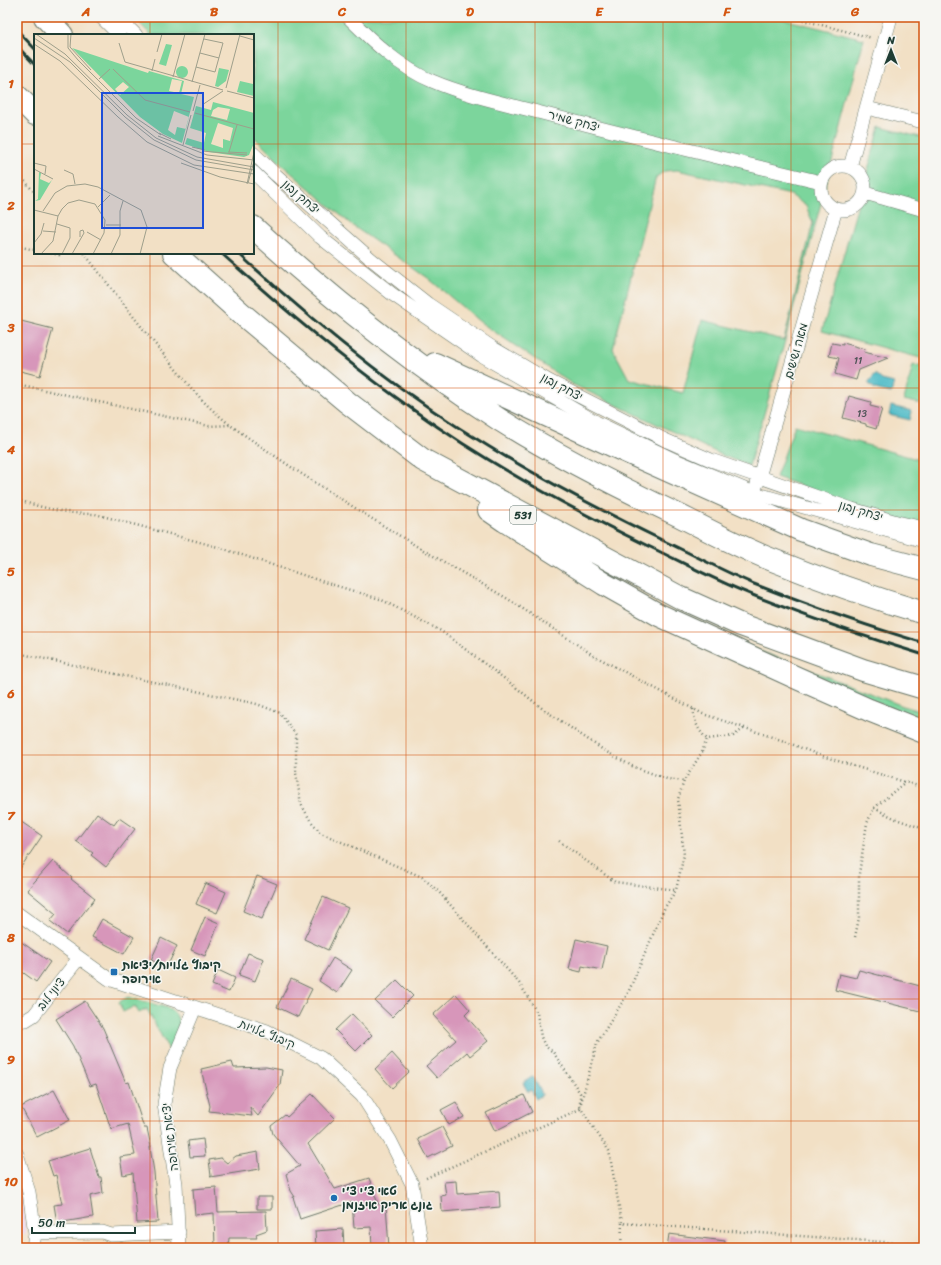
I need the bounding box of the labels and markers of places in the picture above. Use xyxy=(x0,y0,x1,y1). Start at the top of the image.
place label: קיבוץ גלויות/יציאת אירופה xyxy=(121,954,221,990)
marker: קיבוץ גלויות/יציאת אירופה xyxy=(109,967,119,977)
place label: טאי צ'י צ'י גונג אריק איזנמן xyxy=(342,1180,433,1216)
marker: טאי צ'י צ'י גונג אריק איזנמן xyxy=(329,1193,339,1203)

